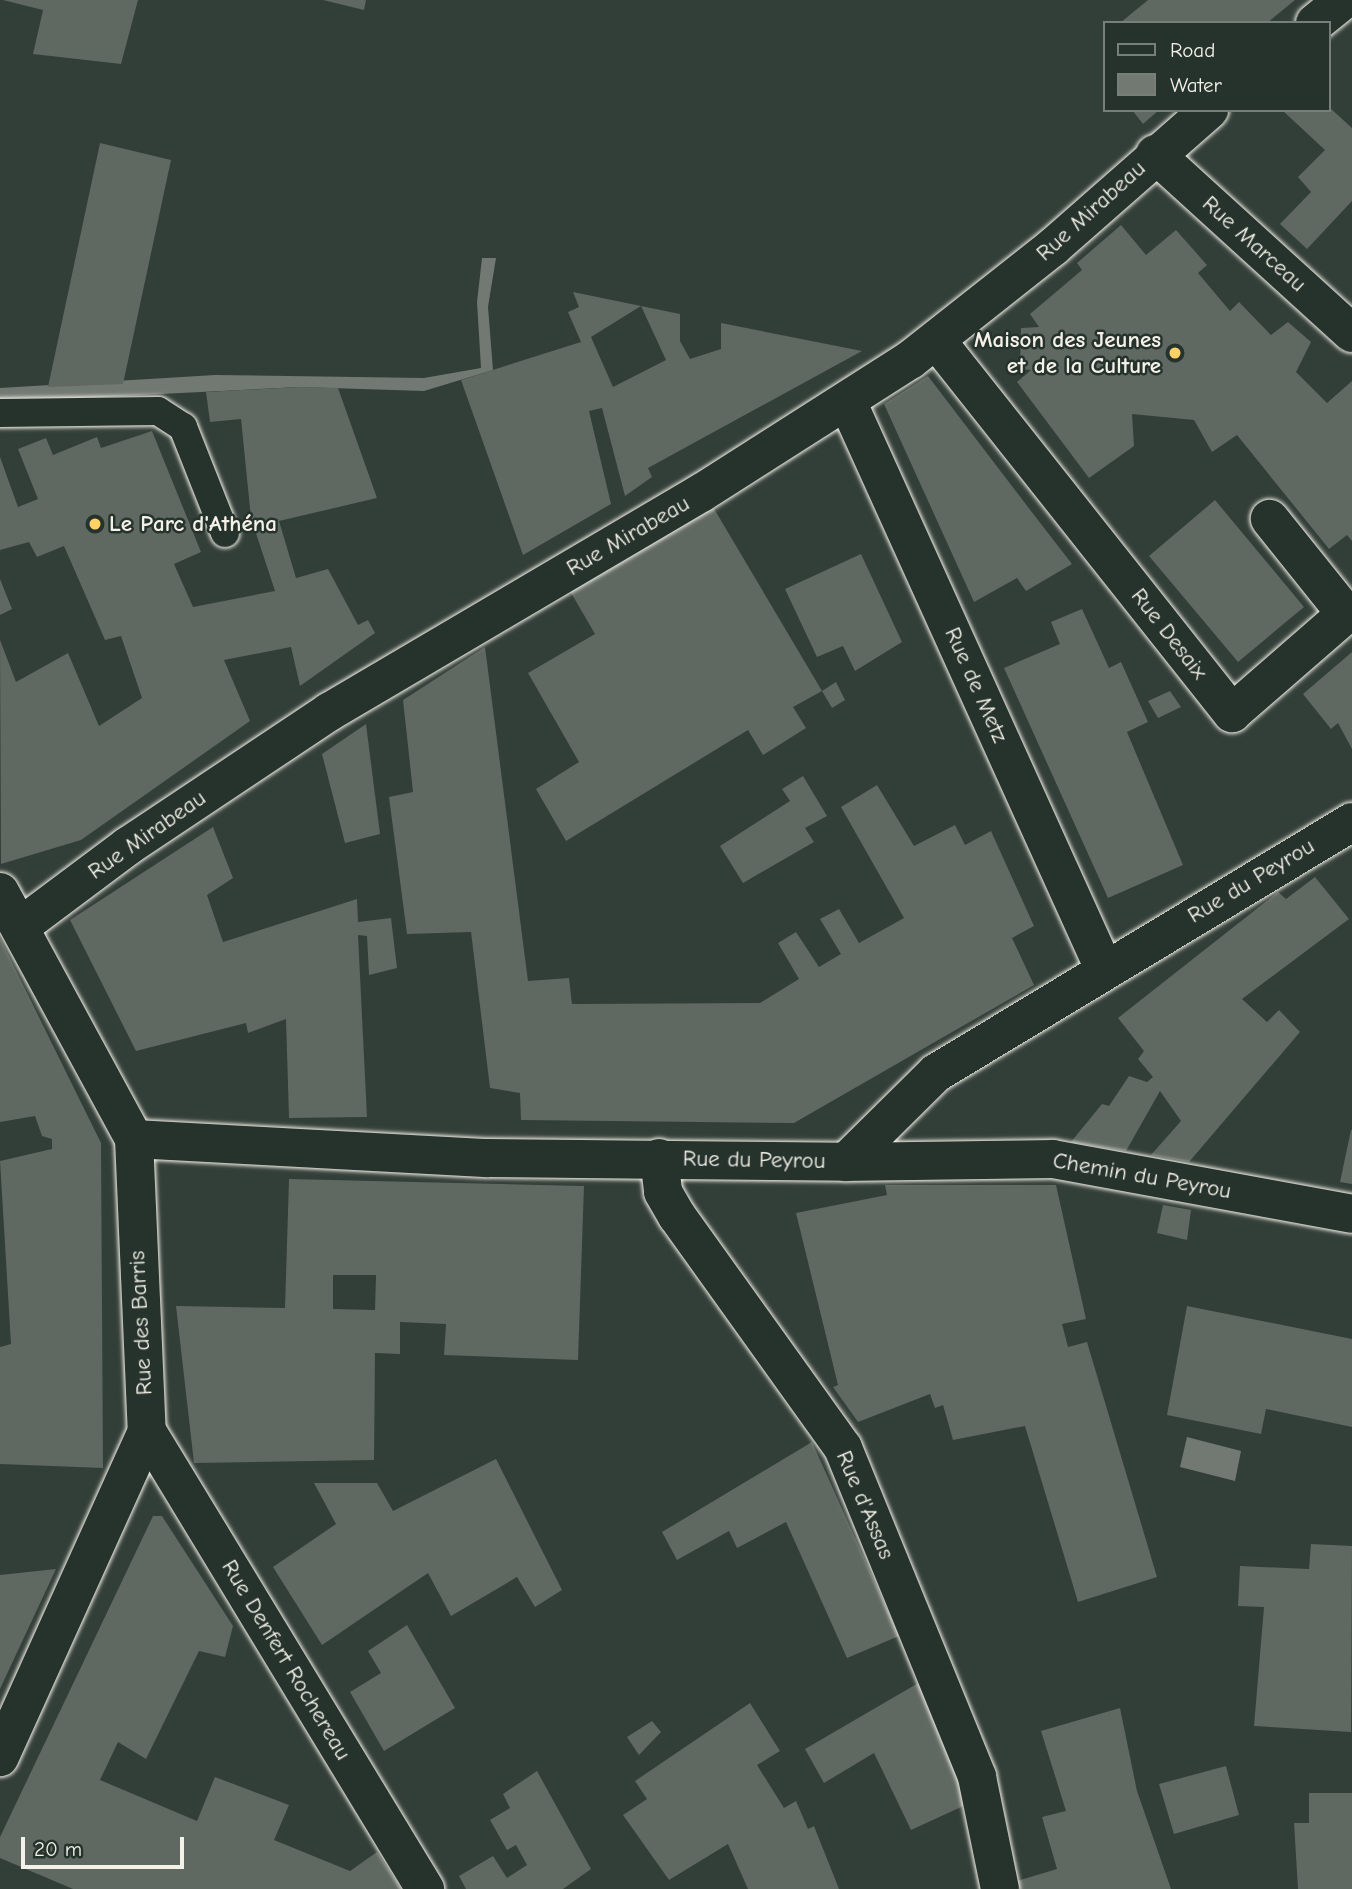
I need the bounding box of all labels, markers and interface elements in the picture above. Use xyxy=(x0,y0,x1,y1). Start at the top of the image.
legend xyxy=(1104,21,1331,112)
text: Road xyxy=(1170,38,1215,62)
text: Water xyxy=(1170,73,1222,97)
street label: Rue Mirabeau xyxy=(1031,155,1151,267)
street label: Rue Marceau xyxy=(1196,190,1312,298)
place label: Maison des Jeunes et de la Culture xyxy=(974,326,1161,380)
marker: Maison des Jeunes et de la Culture xyxy=(1167,345,1183,361)
street label: Rue Mirabeau xyxy=(562,490,694,582)
place label: Le Parc d'Athéna xyxy=(109,510,277,538)
marker: Le Parc d'Athéna xyxy=(87,516,103,532)
street label: Rue Desaix xyxy=(1125,583,1213,685)
street label: Rue de Metz xyxy=(938,623,1014,747)
street label: Rue Mirabeau xyxy=(83,784,211,886)
street label: Rue du Peyrou xyxy=(1183,832,1319,930)
street label: Rue du Peyrou xyxy=(682,1145,826,1175)
street label: Chemin du Peyrou xyxy=(1051,1147,1233,1205)
street label: Rue des Barris xyxy=(123,1250,159,1396)
street label: Rue d'Assas xyxy=(830,1447,900,1563)
street label: Rue Denfert Rochereau xyxy=(215,1555,357,1765)
scale bar xyxy=(24,1822,187,1866)
text: 20 m xyxy=(34,1837,82,1861)

